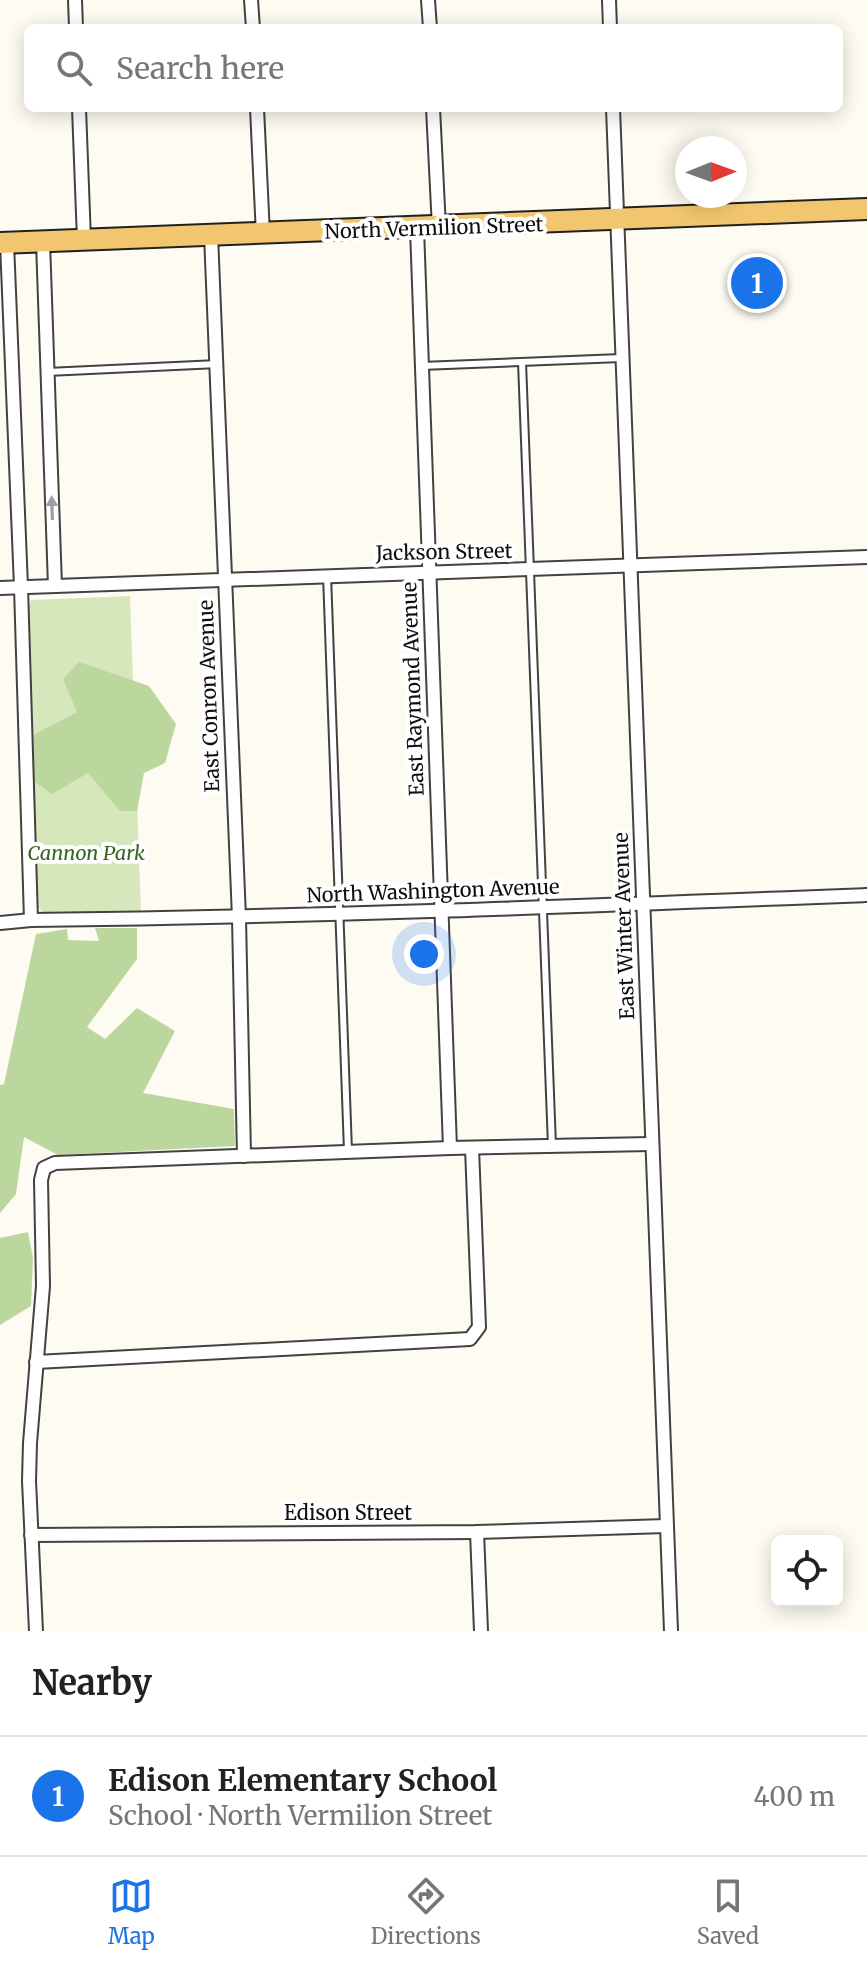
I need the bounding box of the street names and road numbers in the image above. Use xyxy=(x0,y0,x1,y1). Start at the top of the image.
street label: North Vermilion Street xyxy=(324,211,544,244)
street label: Jackson Street xyxy=(374,538,513,565)
street label: East Raymond Avenue xyxy=(396,581,429,797)
street label: East Conron Avenue xyxy=(193,599,224,793)
street label: East Winter Avenue xyxy=(608,832,639,1020)
street label: North Washington Avenue xyxy=(306,874,560,907)
street label: Edison Street xyxy=(284,1500,412,1525)

